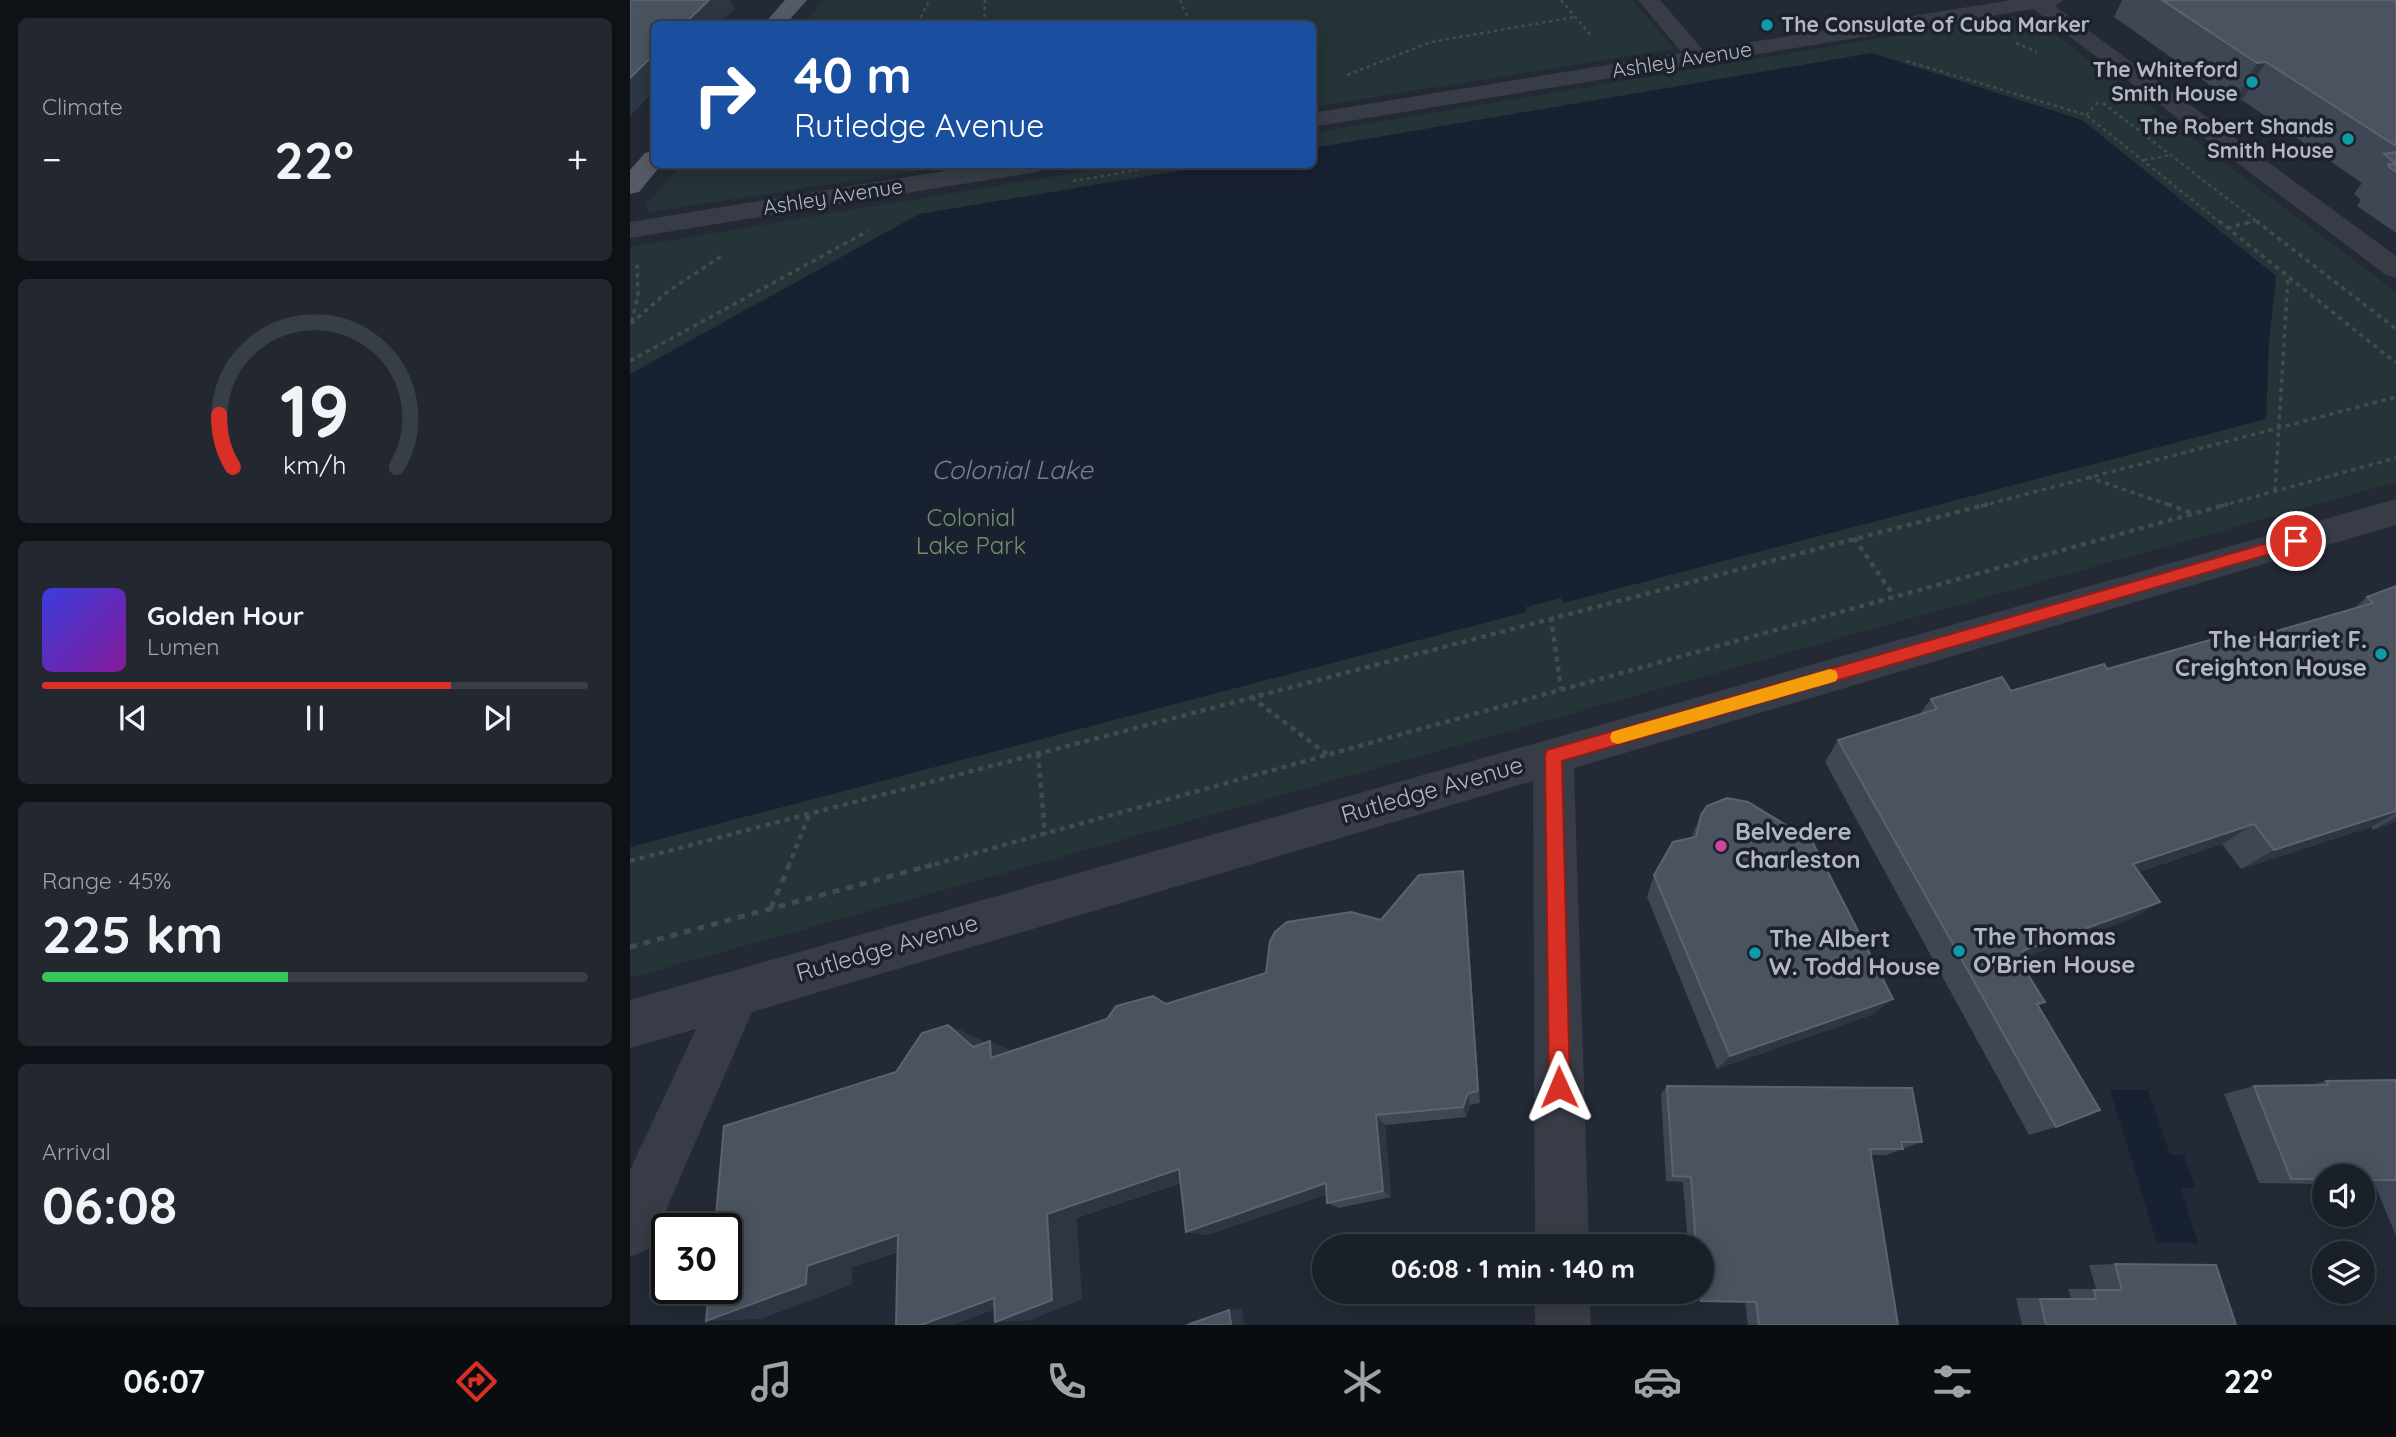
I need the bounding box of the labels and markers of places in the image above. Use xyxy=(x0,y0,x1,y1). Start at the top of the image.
place label: The Consulate of Cuba Marker xyxy=(1781,11,2090,37)
marker: The Consulate of Cuba Marker xyxy=(1759,17,1775,33)
place label: The Whiteford Smith House xyxy=(2093,56,2238,106)
marker: The Whiteford Smith House xyxy=(2244,74,2260,90)
place label: The Robert Shands Smith House xyxy=(2140,113,2334,163)
marker: The Robert Shands Smith House xyxy=(2340,131,2356,147)
pin xyxy=(2266,511,2326,571)
place label: The Harriet F. Creighton House xyxy=(2175,624,2367,682)
marker: The Harriet F. Creighton House xyxy=(2373,646,2389,662)
place label: Belvedere Charleston xyxy=(1735,816,1861,874)
marker: Belvedere Charleston xyxy=(1713,838,1729,854)
place label: The Thomas O'Brien House xyxy=(1973,921,2135,979)
place label: The Albert W. Todd House xyxy=(1769,923,1940,981)
marker: The Thomas O'Brien House xyxy=(1951,943,1967,959)
marker: The Albert W. Todd House xyxy=(1747,945,1763,961)

